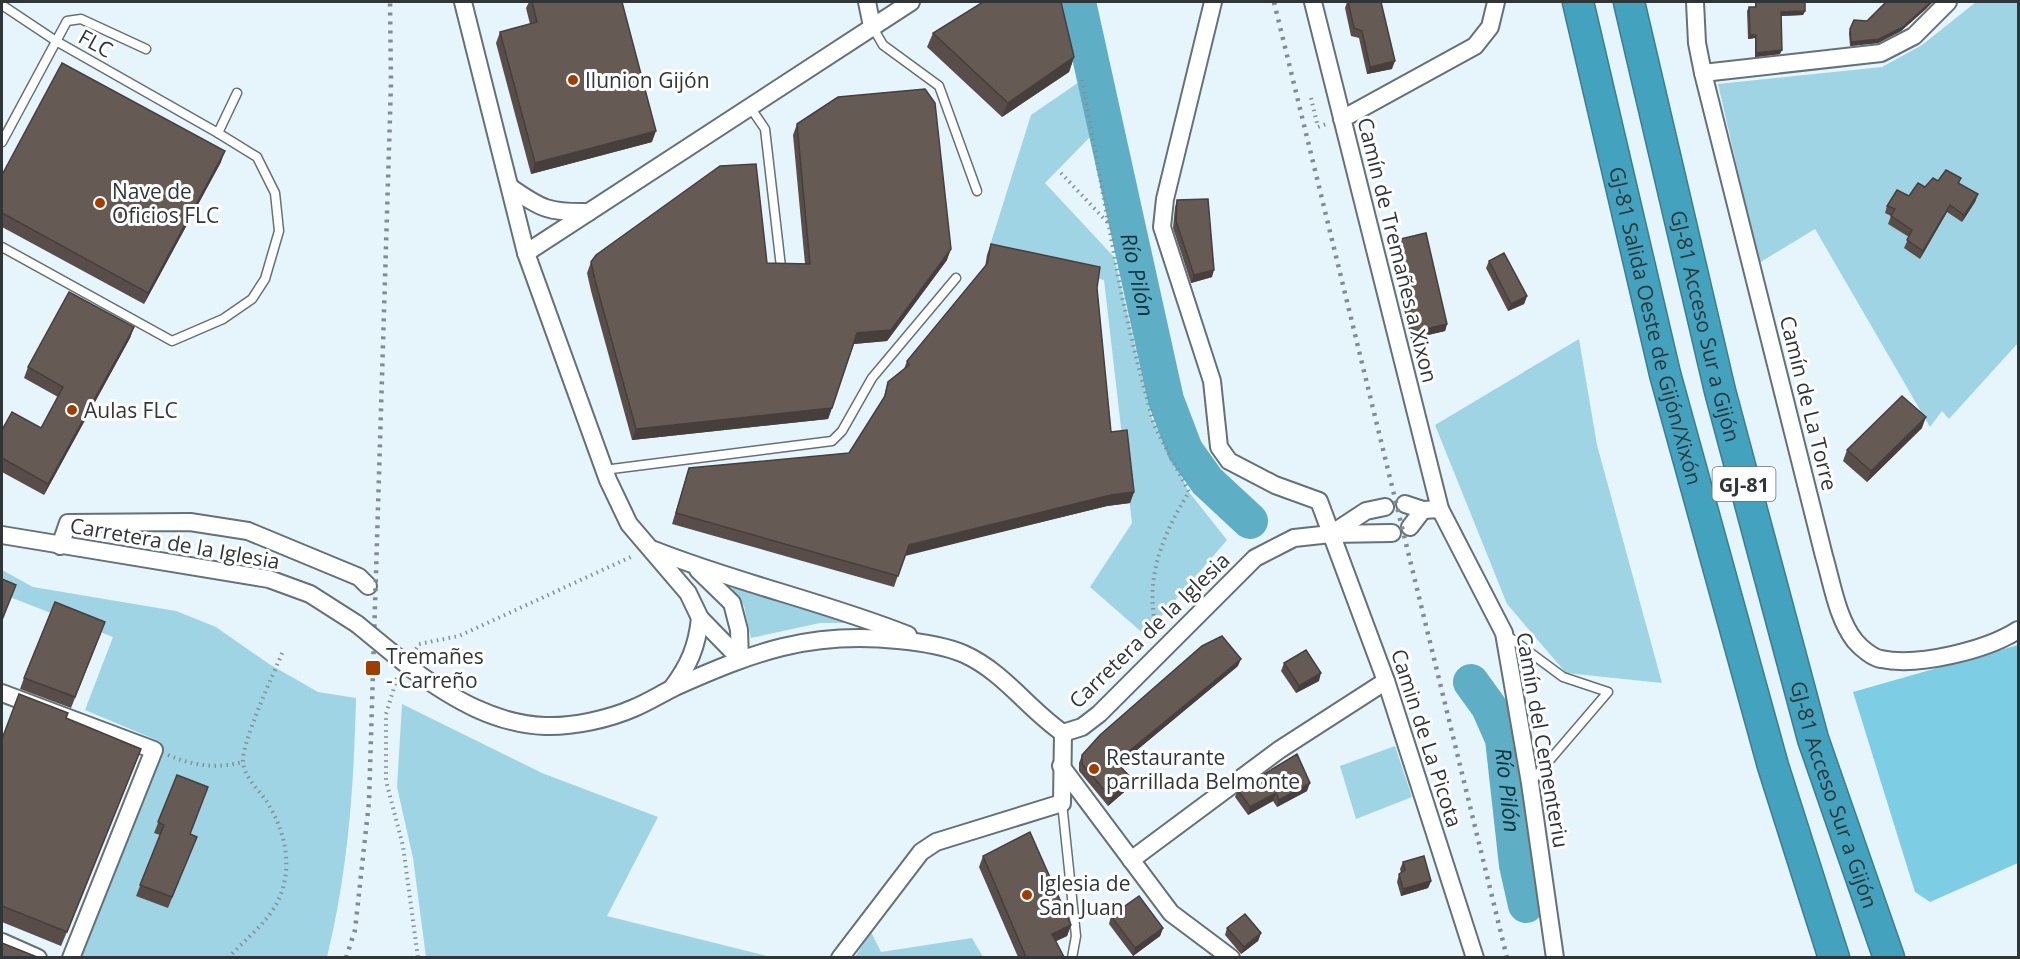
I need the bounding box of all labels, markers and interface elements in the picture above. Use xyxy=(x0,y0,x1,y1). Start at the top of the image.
street label: FLC xyxy=(74,22,118,64)
place label: Ilunion Gijón xyxy=(585,66,710,94)
marker: Ilunion Gijón xyxy=(566,73,580,87)
street label: Camín de Tremañes a Xixon xyxy=(1351,114,1445,386)
street label: GJ-81 Salida Oeste de Gijón/Xixón xyxy=(1603,164,1709,488)
place label: Nave de Oficios FLC xyxy=(112,177,219,229)
marker: Nave de Oficios FLC xyxy=(93,196,107,210)
street label: GJ-81 Acceso Sur a Gijón xyxy=(1664,207,1747,445)
water label: Río Pilón xyxy=(1114,230,1162,319)
street label: Camín de La Torre xyxy=(1774,313,1844,493)
place label: Aulas FLC xyxy=(84,396,178,424)
marker: Aulas FLC xyxy=(65,403,79,417)
road number: GJ-81 xyxy=(1712,467,1776,501)
street label: Carretera de la Iglesia xyxy=(68,511,282,575)
street label: Carretera de la Iglesia xyxy=(1063,546,1235,714)
street label: Camín del Cementeriu xyxy=(1510,630,1576,850)
place label: Tremañes - Carreño xyxy=(386,642,484,694)
street label: Camin de La Picota xyxy=(1385,645,1469,831)
marker: Tremañes - Carreño xyxy=(364,659,382,677)
street label: GJ-81 Acceso Sur a Gijón xyxy=(1784,678,1885,912)
place label: Restaurante parrillada Belmonte xyxy=(1106,743,1300,795)
water label: Río Pilón xyxy=(1489,746,1528,834)
marker: Restaurante parrillada Belmonte xyxy=(1087,762,1101,776)
place label: Iglesia de San Juan xyxy=(1039,869,1130,921)
marker: Iglesia de San Juan xyxy=(1020,888,1034,902)

